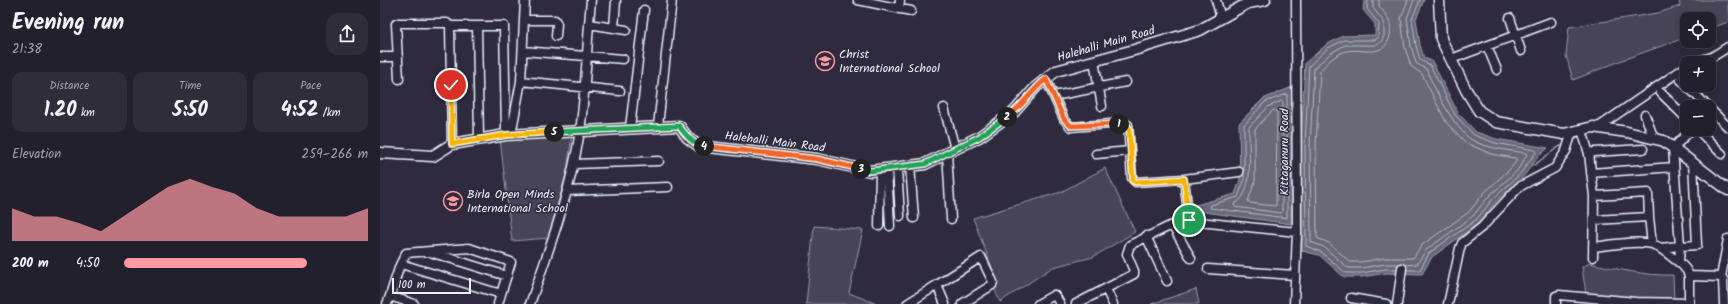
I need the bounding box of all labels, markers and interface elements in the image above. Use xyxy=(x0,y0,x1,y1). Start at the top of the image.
text: Evening run xyxy=(12,6,124,41)
map controls xyxy=(1680,12,1716,136)
button: locate xyxy=(1680,12,1716,48)
button: share xyxy=(326,13,368,55)
street label: Halehalli Main Road xyxy=(1055,21,1158,67)
text: 21:38 xyxy=(12,39,42,60)
place label: Christ International School xyxy=(839,45,940,78)
school or university icon: Christ International School xyxy=(814,50,836,72)
button: + xyxy=(1680,56,1716,92)
pin xyxy=(434,68,468,102)
icon: check xyxy=(440,74,462,96)
text: Distance xyxy=(50,77,89,95)
text: Time xyxy=(179,77,201,95)
text: Pace xyxy=(300,77,321,95)
text: 1.20 xyxy=(44,95,77,127)
text: 5:50 xyxy=(172,95,208,127)
text: 4:52 xyxy=(281,95,318,127)
button: − xyxy=(1680,100,1716,136)
text: km xyxy=(77,104,95,122)
text: /km xyxy=(318,104,341,122)
pin: 2 xyxy=(997,107,1017,127)
text: 2 xyxy=(1004,108,1010,126)
street label: Kittaganuru Road xyxy=(1275,108,1294,195)
pin: 1 xyxy=(1109,114,1129,134)
text: 1 xyxy=(1117,115,1121,133)
pin: 5 xyxy=(544,122,564,142)
text: 5 xyxy=(551,123,557,141)
street label: Halehalli Main Road xyxy=(724,126,827,158)
pin: 4 xyxy=(694,136,714,156)
text: 4 xyxy=(701,137,707,155)
text: Elevation xyxy=(12,144,61,165)
text: 259–266 m xyxy=(302,144,368,165)
pin: 3 xyxy=(851,159,871,179)
text: 3 xyxy=(858,160,864,178)
place label: Birla Open Minds International School xyxy=(467,185,568,218)
school or university icon: Birla Open Minds International School xyxy=(442,190,464,212)
pin xyxy=(1172,203,1206,237)
icon: arrive xyxy=(1178,209,1200,231)
text: 200 m xyxy=(12,253,49,274)
text: 4:50 xyxy=(76,253,100,274)
scale bar xyxy=(392,276,471,295)
text: 100 m xyxy=(398,276,426,294)

